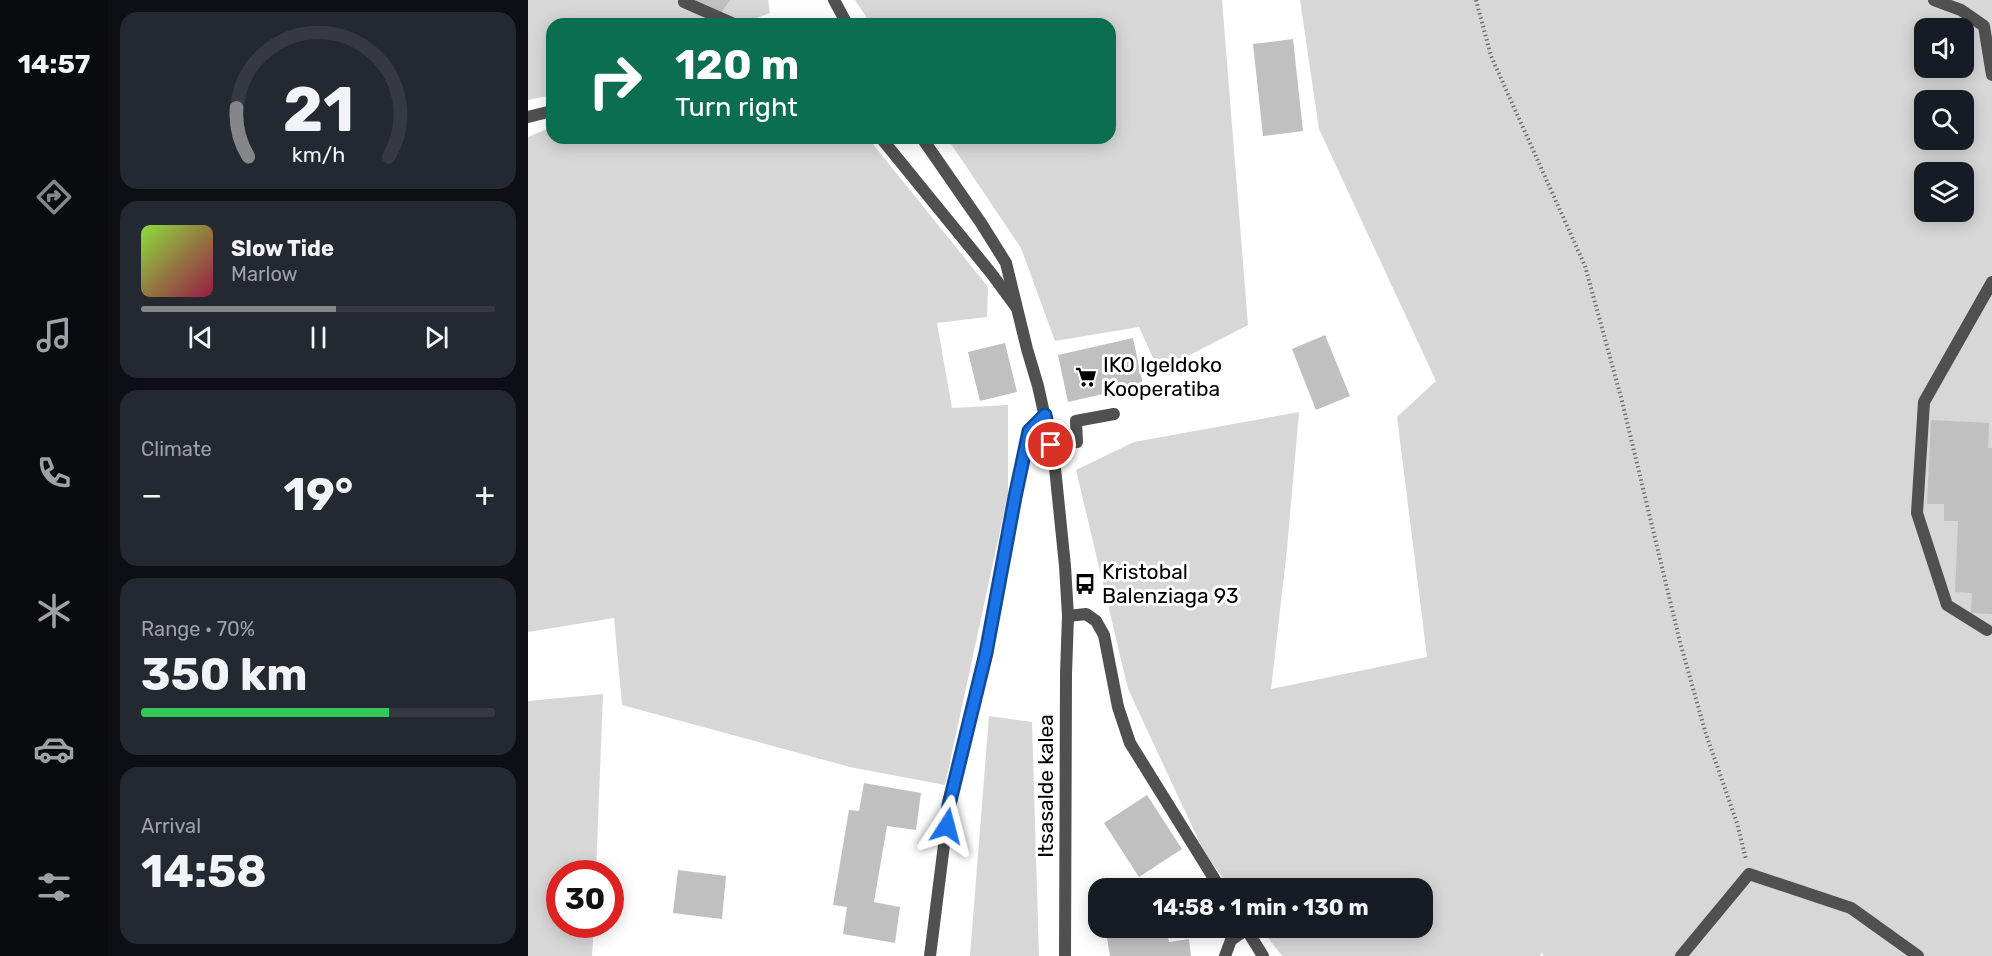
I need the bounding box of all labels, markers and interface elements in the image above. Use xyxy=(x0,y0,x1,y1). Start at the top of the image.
map controls xyxy=(1914,18,1974,222)
button: sound xyxy=(1914,18,1974,78)
text: 120 m xyxy=(675,40,799,90)
icon: right xyxy=(576,42,654,120)
text: 14:57 xyxy=(18,48,90,80)
text: 21 xyxy=(282,74,354,148)
button: search xyxy=(1914,90,1974,150)
text: Turn right xyxy=(675,91,798,123)
text: km/h xyxy=(291,143,345,168)
button: layers xyxy=(1914,162,1974,222)
icon: directions xyxy=(33,176,75,218)
text: Slow Tide xyxy=(231,235,334,262)
text: Marlow xyxy=(231,262,298,286)
icon: music xyxy=(33,314,75,356)
icon: previous xyxy=(184,321,217,354)
icon: pause xyxy=(302,321,335,354)
icon: next xyxy=(420,321,453,354)
place label: IKO Igeldoko Kooperatiba xyxy=(1103,352,1222,401)
supermarket icon: IKO Igeldoko Kooperatiba xyxy=(1074,365,1098,389)
pin xyxy=(1025,419,1076,470)
icon: arrive xyxy=(1034,428,1067,461)
text: Climate xyxy=(141,437,212,461)
icon: phone xyxy=(33,452,75,494)
text: 19° xyxy=(284,468,353,521)
text: − xyxy=(141,475,162,514)
text: + xyxy=(474,475,495,514)
place label: Kristobal Balenziaga 93 xyxy=(1102,559,1239,608)
bus stop icon: Kristobal Balenziaga 93 xyxy=(1073,572,1097,596)
icon: climate xyxy=(33,590,75,632)
text: Range · 70% xyxy=(141,617,255,641)
text: 350 km xyxy=(141,648,307,701)
street label: Itsasalde kalea xyxy=(1033,714,1058,858)
icon: car xyxy=(33,728,75,770)
position arrow xyxy=(915,794,979,858)
text: Arrival xyxy=(141,814,201,838)
text: 14:58 xyxy=(141,845,267,898)
speed limit sign: 30 xyxy=(546,860,624,938)
icon: filters xyxy=(33,866,75,908)
text: 14:58 · 1 min · 130 m xyxy=(1152,894,1369,921)

